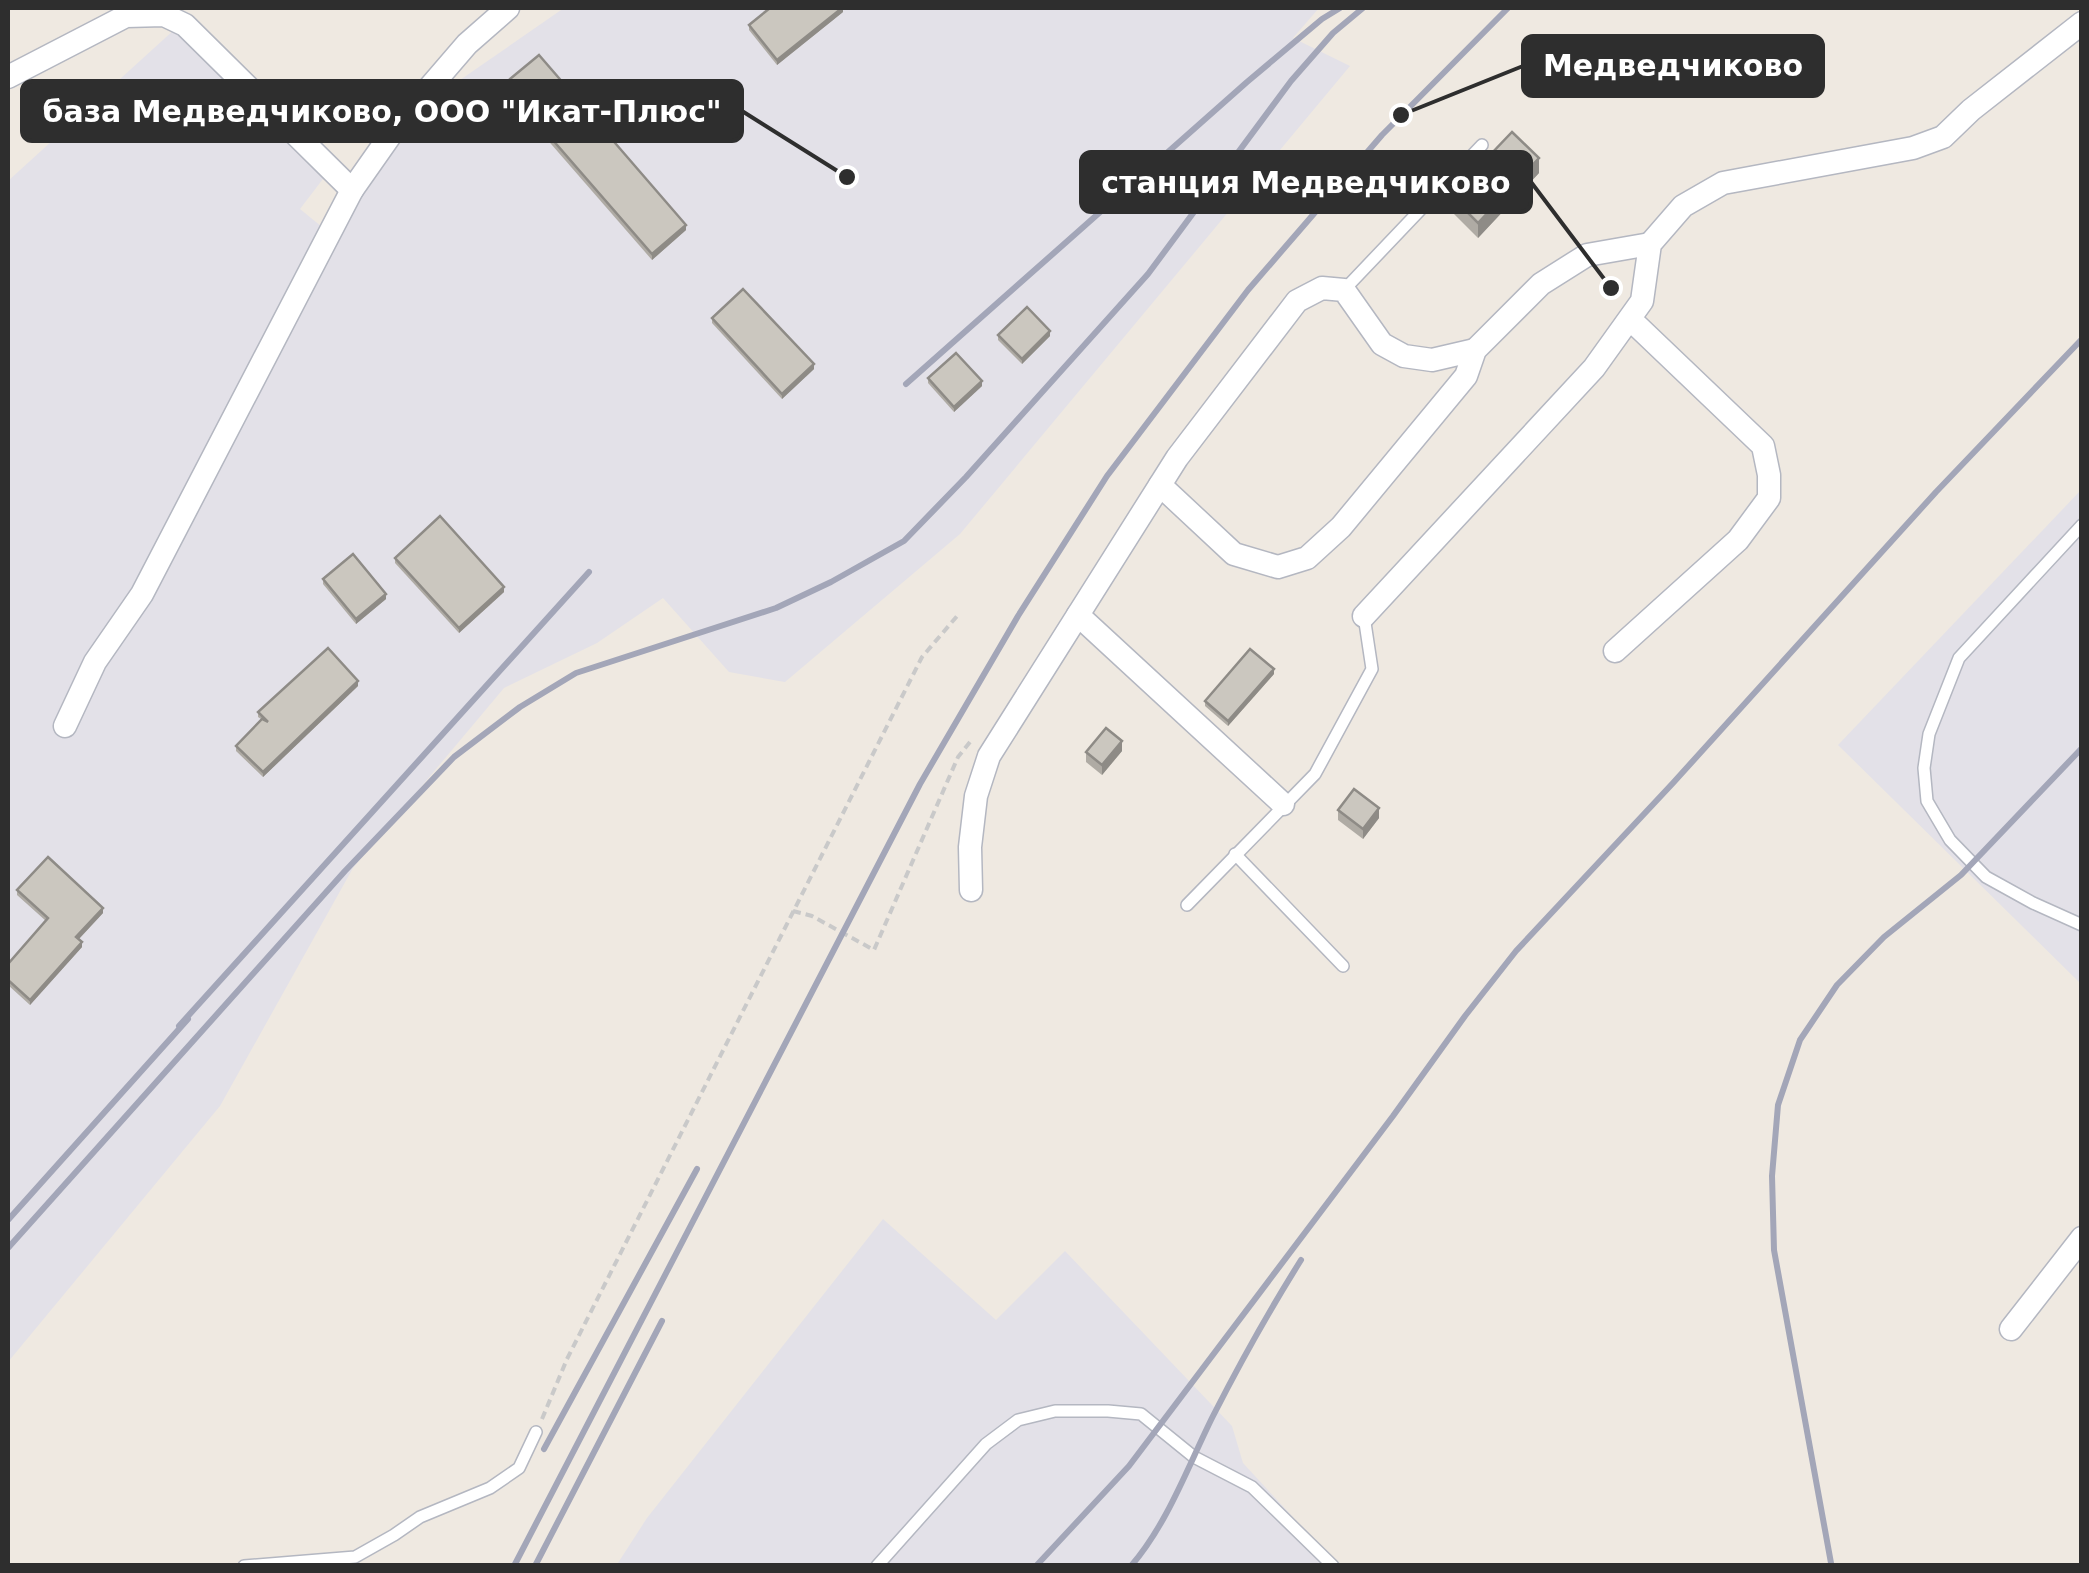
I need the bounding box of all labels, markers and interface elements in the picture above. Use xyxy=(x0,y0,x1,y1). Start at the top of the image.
callout: Медведчиково xyxy=(1523,36,1823,96)
text: Медведчиково xyxy=(1543,48,1803,83)
callout: база Медведчиково, ООО "Икат-Плюс" xyxy=(22,81,742,141)
text: база Медведчиково, ООО "Икат-Плюс" xyxy=(42,94,722,129)
callout: станция Медведчиково xyxy=(1081,152,1531,212)
text: станция Медведчиково xyxy=(1101,165,1511,200)

